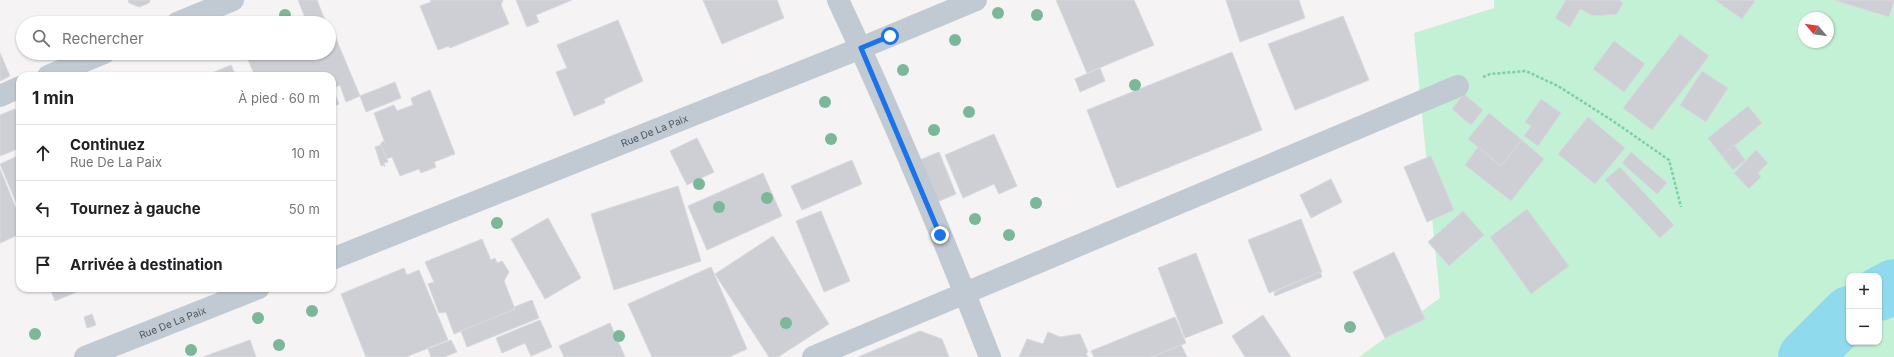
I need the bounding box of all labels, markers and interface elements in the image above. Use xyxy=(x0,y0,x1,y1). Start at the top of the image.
north arrow xyxy=(1798,12,1834,48)
search box xyxy=(16,16,336,60)
icon: search xyxy=(30,27,52,49)
route start xyxy=(881,27,899,45)
text: Rechercher xyxy=(62,29,144,48)
text: 1 min xyxy=(32,88,74,108)
text: À pied · 60 m xyxy=(238,90,320,106)
street label: Rue De La Paix xyxy=(619,112,690,149)
text: Continuez xyxy=(70,135,145,154)
icon: ahead xyxy=(32,142,54,164)
text: 10 m xyxy=(291,145,320,161)
text: Rue De La Paix xyxy=(70,154,162,170)
icon: left xyxy=(32,198,54,220)
text: Tournez à gauche xyxy=(70,199,201,218)
text: 50 m xyxy=(289,201,320,217)
route end xyxy=(931,226,949,244)
icon: arrive xyxy=(32,254,54,276)
text: Arrivée à destination xyxy=(70,255,223,274)
map controls xyxy=(1846,273,1882,345)
button: + xyxy=(1846,273,1882,309)
street label: Rue De La Paix xyxy=(137,304,208,341)
button: − xyxy=(1846,309,1882,345)

